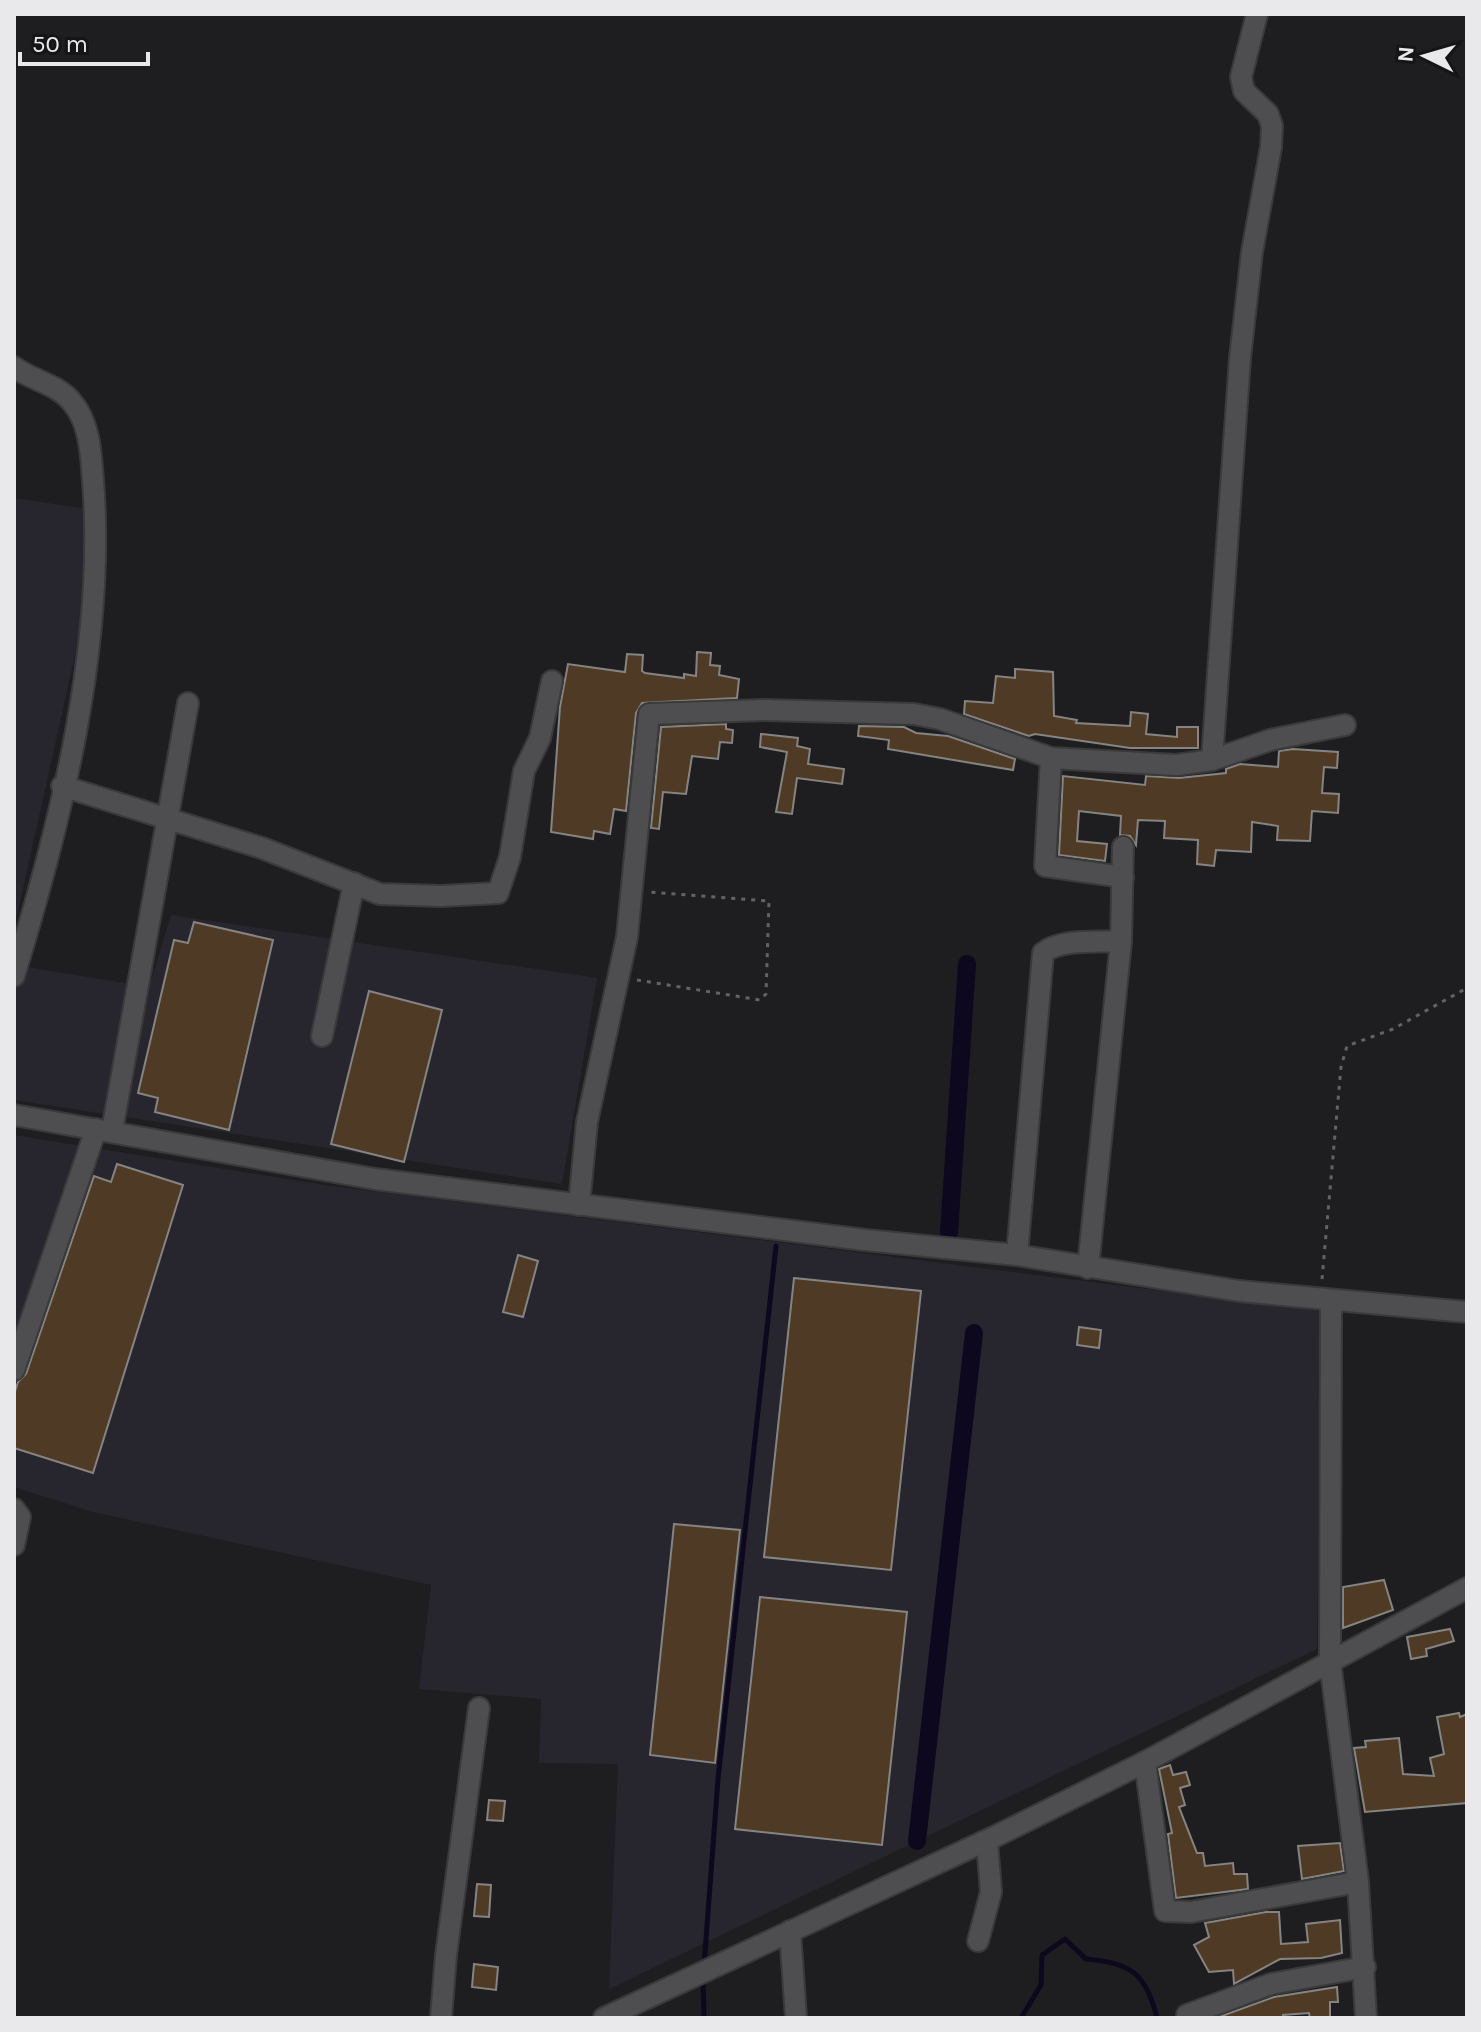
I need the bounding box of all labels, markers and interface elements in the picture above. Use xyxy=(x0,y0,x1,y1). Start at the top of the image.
scale bar xyxy=(20,16,148,66)
north arrow xyxy=(1385,16,1465,96)
text: 50 m xyxy=(32,30,88,58)
text: N xyxy=(1392,45,1420,63)

